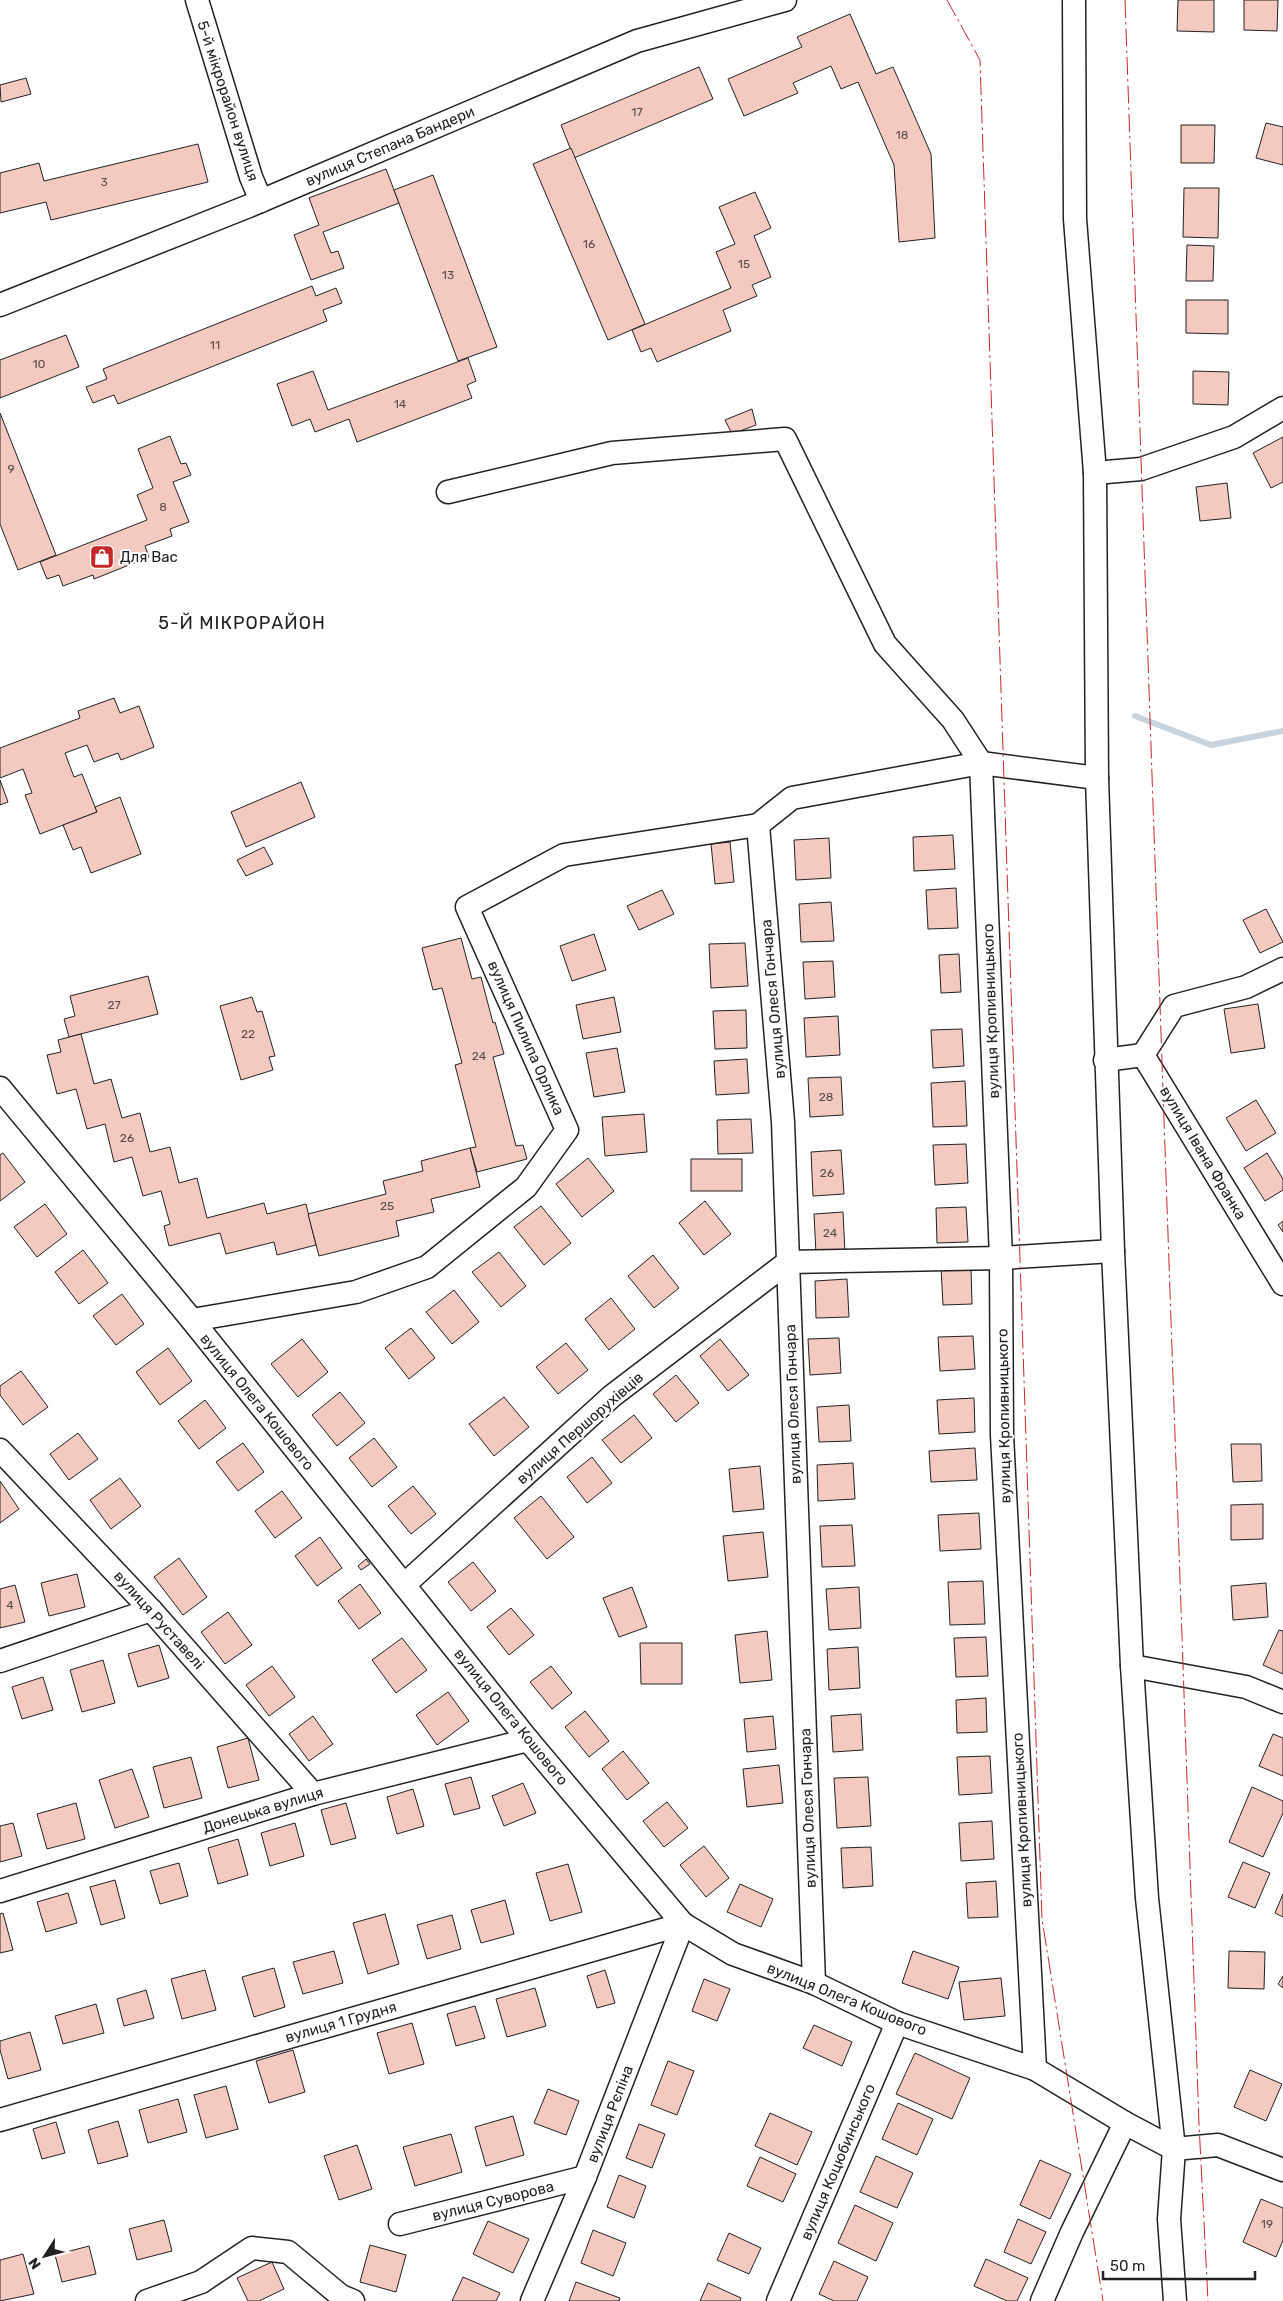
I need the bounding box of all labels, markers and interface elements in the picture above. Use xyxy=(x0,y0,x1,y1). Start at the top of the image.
street label: 5-й мікрорайон вулиця xyxy=(194,18,262,184)
street label: вулиця Степана Бандери xyxy=(303,102,477,190)
house number: 17 xyxy=(631,105,643,119)
house number: 18 xyxy=(896,128,908,142)
house number: 3 xyxy=(100,175,108,189)
house number: 16 xyxy=(583,237,595,251)
house number: 15 xyxy=(738,257,750,271)
house number: 13 xyxy=(442,268,454,282)
house number: 11 xyxy=(210,338,220,352)
house number: 10 xyxy=(33,357,45,371)
house number: 14 xyxy=(394,397,407,411)
house number: 9 xyxy=(7,462,15,476)
house number: 8 xyxy=(159,500,167,514)
shop icon: Для Вас xyxy=(89,544,115,570)
place label: Для Вас xyxy=(120,548,178,566)
district label: 5-Й МІКРОРАЙОН xyxy=(158,612,326,634)
street label: вулиця Олеся Гончара xyxy=(757,919,789,1079)
street label: вулиця Кропивницького xyxy=(979,923,1003,1099)
street label: вулиця Пилипа Орлика xyxy=(484,958,568,1118)
house number: 27 xyxy=(107,998,121,1012)
house number: 22 xyxy=(241,1027,255,1041)
house number: 24 xyxy=(472,1049,487,1063)
street label: вулиця Івана Франка xyxy=(1156,1083,1250,1223)
house number: 28 xyxy=(819,1090,833,1104)
house number: 26 xyxy=(120,1131,134,1145)
house number: 26 xyxy=(820,1166,834,1180)
house number: 25 xyxy=(380,1199,394,1213)
house number: 24 xyxy=(823,1226,838,1240)
street label: вулиця Олеся Гончара xyxy=(781,1324,805,1484)
street label: вулиця Кропивницького xyxy=(993,1328,1015,1504)
street label: вулиця Олега Кошового xyxy=(196,1330,318,1474)
street label: вулиця Першорухівців xyxy=(513,1368,647,1488)
street label: вулиця Руставелі xyxy=(110,1567,208,1673)
house number: 4 xyxy=(6,1598,14,1612)
street label: вулиця Олега Кошового xyxy=(450,1645,572,1789)
street label: вулиця Олеся Гончара xyxy=(796,1728,820,1888)
street label: вулиця Кропивницького xyxy=(1008,1732,1036,1908)
street label: Донецька вулиця xyxy=(201,1783,325,1837)
street label: вулиця Олега Кошового xyxy=(764,1959,930,2039)
street label: вулиця 1 Грудня xyxy=(283,1998,399,2046)
street label: вулиця Рєпіна xyxy=(583,2063,637,2165)
street label: вулиця Коцюбинського xyxy=(797,2081,879,2243)
street label: вулиця Суворова xyxy=(430,2177,556,2225)
house number: 19 xyxy=(1261,2217,1273,2231)
north arrow xyxy=(20,2231,70,2281)
scale bar xyxy=(1103,2248,1256,2280)
text: N xyxy=(25,2254,45,2272)
text: 50 m xyxy=(1110,2257,1145,2275)

